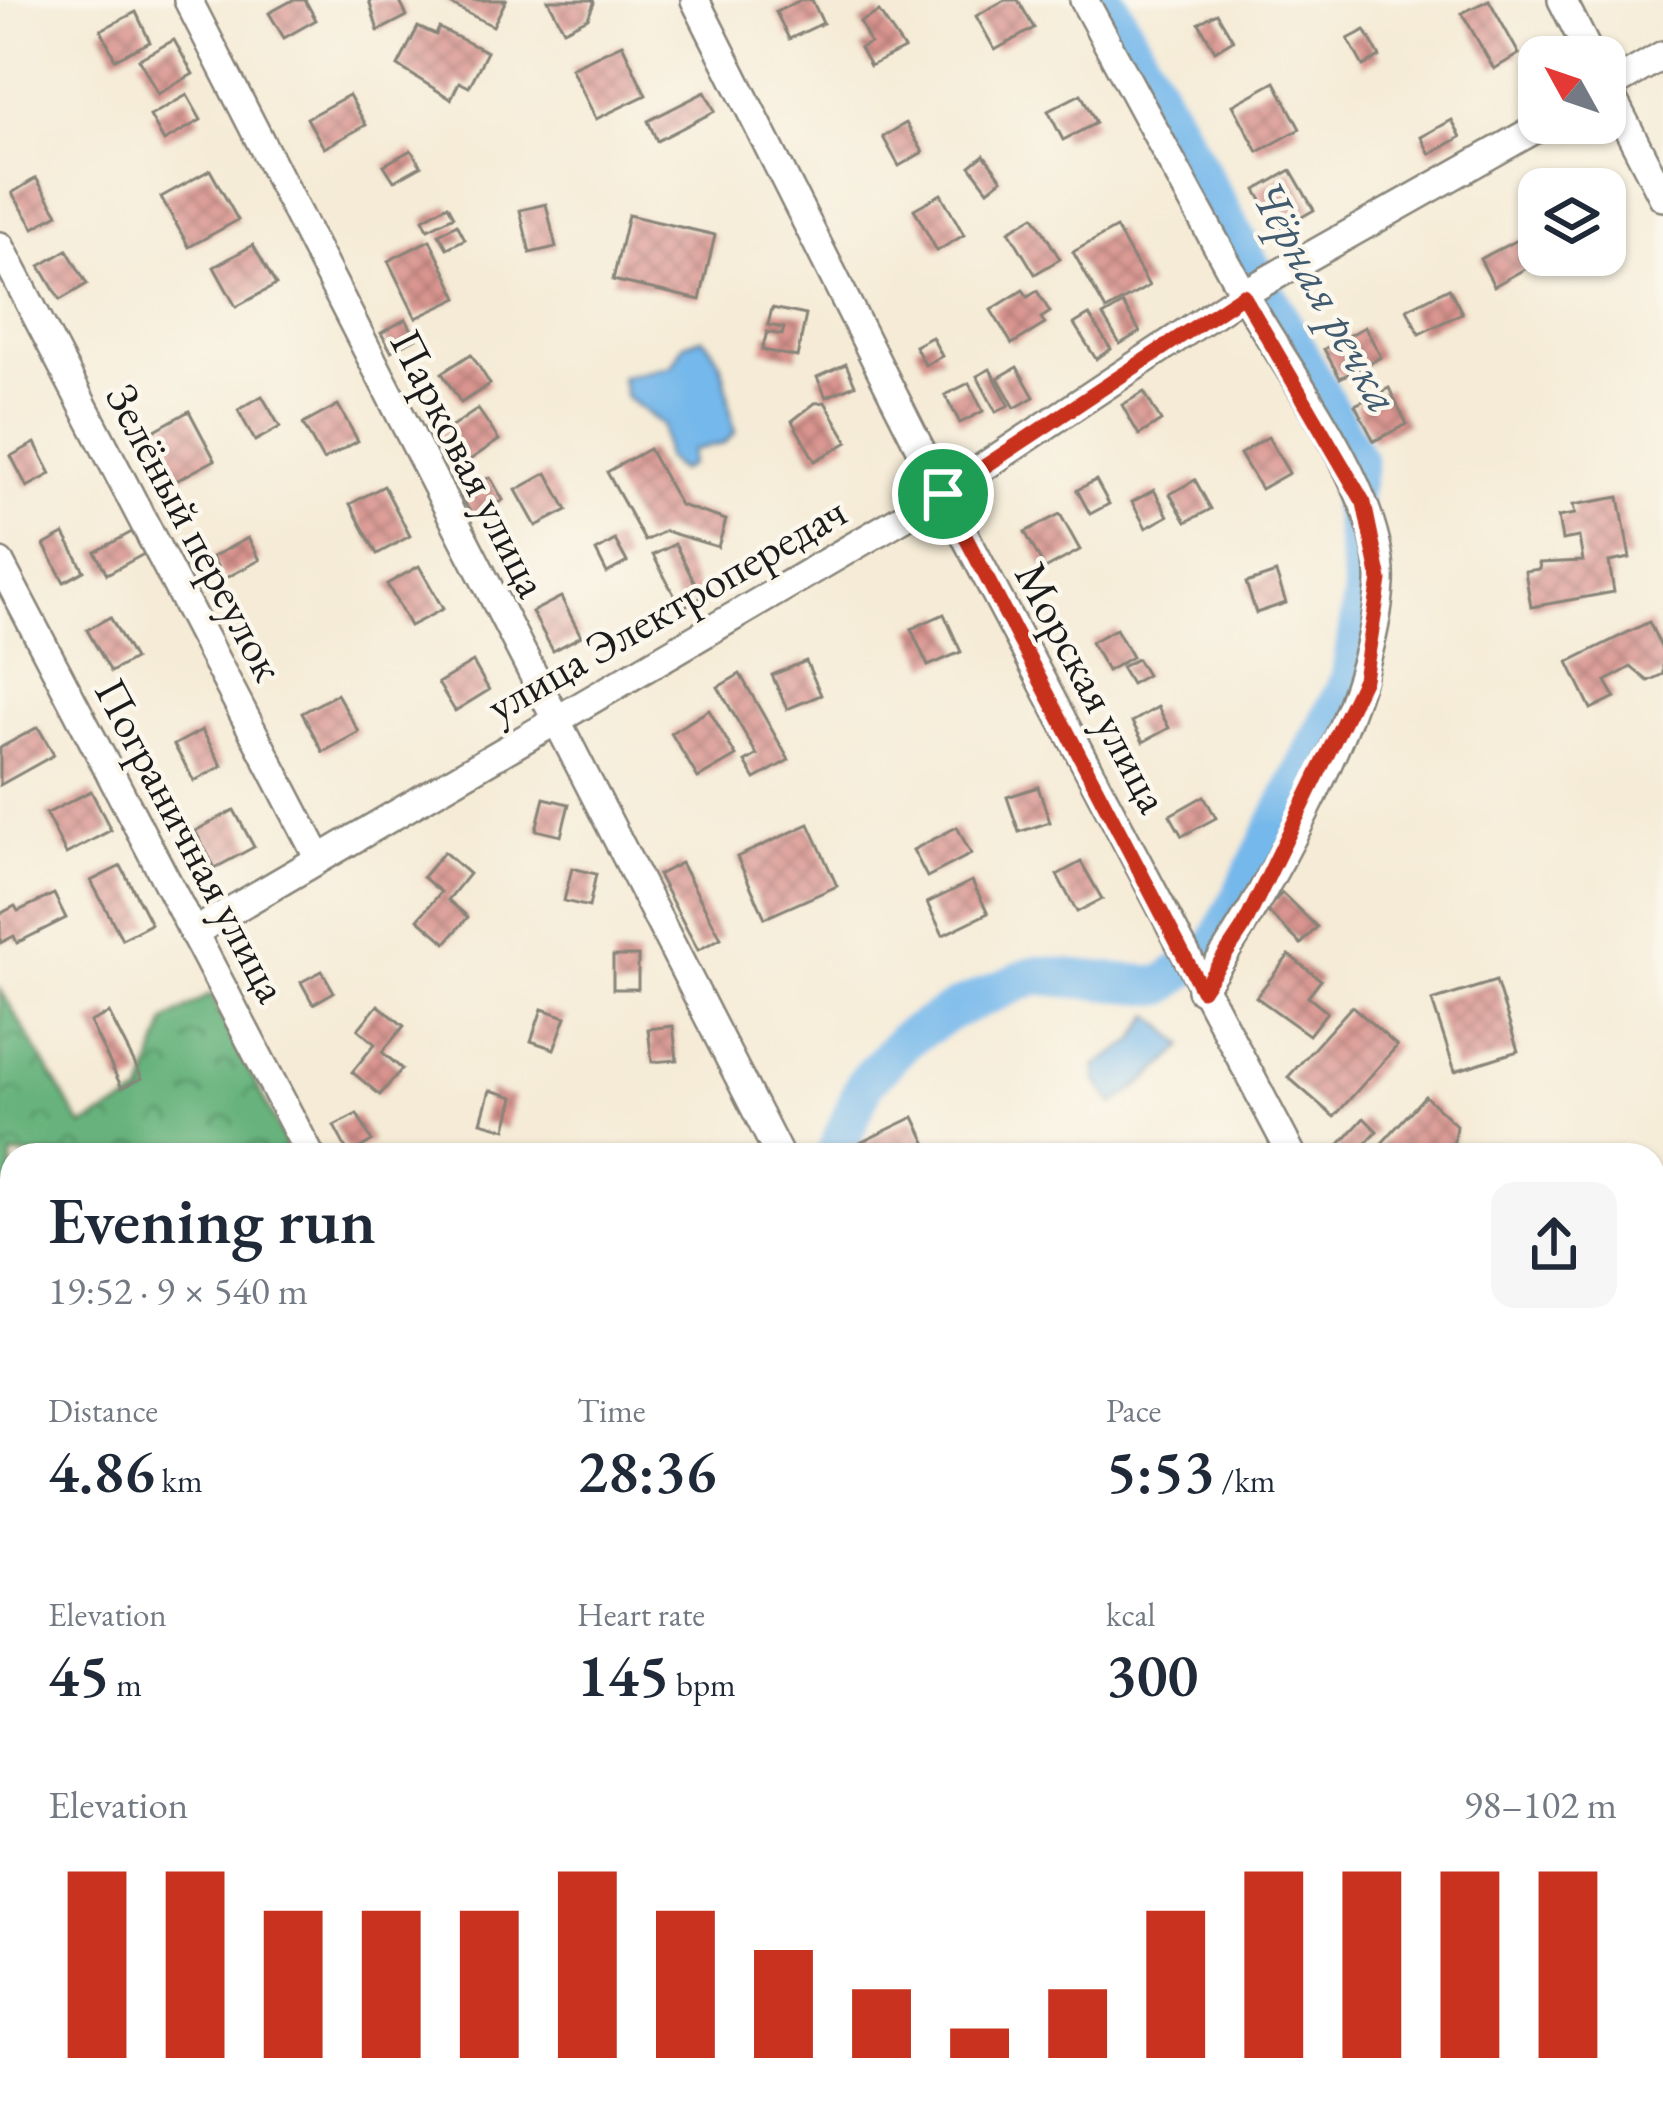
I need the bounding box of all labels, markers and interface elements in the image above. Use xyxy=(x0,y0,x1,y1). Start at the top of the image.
north arrow xyxy=(1518,36,1626,144)
map controls xyxy=(1518,36,1626,276)
button: layers xyxy=(1518,168,1626,276)
water label: Чёрная речка xyxy=(1237,169,1415,423)
street label: Парковая улица xyxy=(378,319,562,607)
street label: Зелёный переулок xyxy=(93,373,299,691)
pin xyxy=(892,443,994,545)
icon: arrive xyxy=(910,461,976,527)
street label: улица Электропередач xyxy=(476,481,856,735)
street label: Морская улица xyxy=(1003,552,1183,822)
street label: Пограничная улица xyxy=(82,668,302,1012)
text: Evening run xyxy=(48,1177,376,1263)
button: share xyxy=(1491,1182,1617,1308)
text: 19:52 · 9 × 540 m xyxy=(48,1265,308,1316)
text: Distance xyxy=(48,1389,158,1432)
text: Time xyxy=(577,1389,646,1432)
text: Pace xyxy=(1106,1389,1161,1432)
text: 4.86 xyxy=(48,1432,155,1510)
text: 28:36 xyxy=(577,1432,716,1510)
text: 5:53 xyxy=(1106,1432,1215,1510)
text: km xyxy=(155,1459,203,1502)
text: /km xyxy=(1215,1459,1276,1502)
text: Elevation xyxy=(48,1593,167,1636)
text: Heart rate xyxy=(577,1593,705,1636)
text: kcal xyxy=(1106,1593,1156,1636)
text: 45 xyxy=(48,1636,110,1714)
text: 145 xyxy=(577,1636,669,1714)
text: 300 xyxy=(1106,1636,1198,1714)
text: m xyxy=(110,1663,142,1706)
text: bpm xyxy=(669,1663,736,1706)
text: Elevation xyxy=(48,1779,188,1830)
text: 98–102 m xyxy=(1464,1779,1617,1830)

